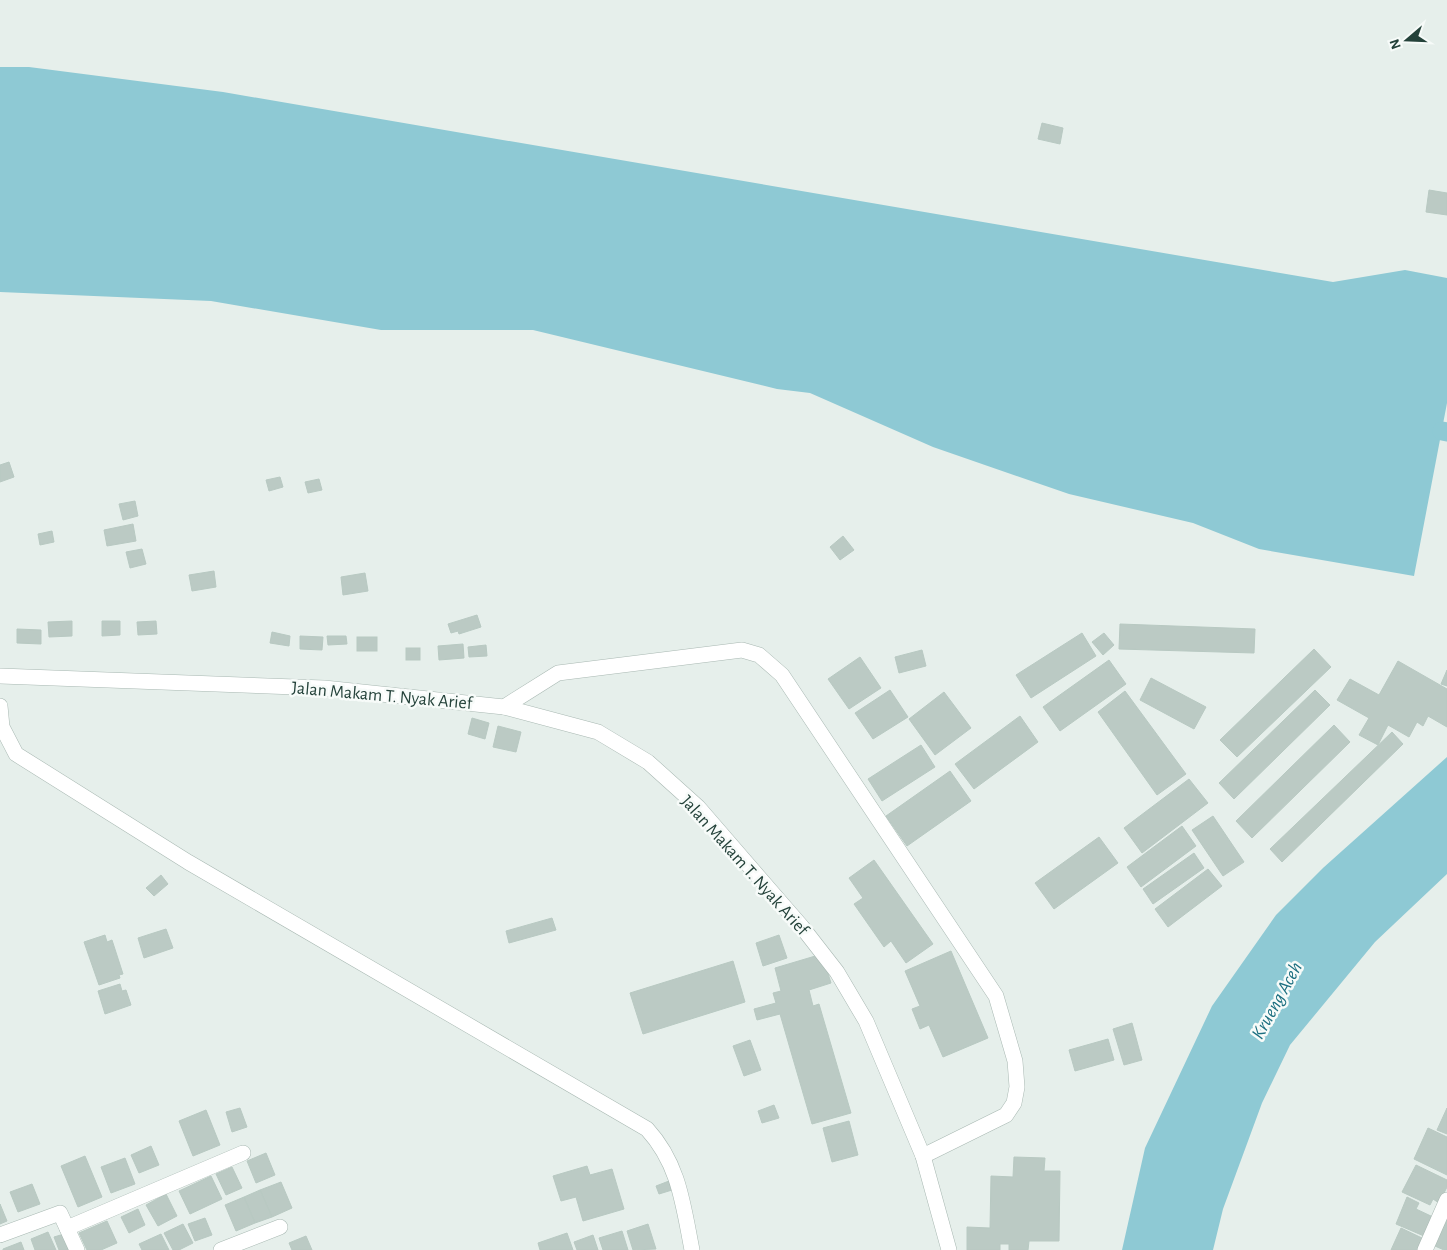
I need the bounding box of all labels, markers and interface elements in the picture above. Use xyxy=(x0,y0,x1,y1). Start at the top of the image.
north arrow xyxy=(1382,15,1432,65)
text: N xyxy=(1387,37,1404,51)
street label: Jalan Makam T. Nyak Arief xyxy=(291,679,475,713)
street label: Jalan Makam T. Nyak Arief xyxy=(677,792,813,940)
water label: Krueng Aceh xyxy=(1248,959,1306,1042)

